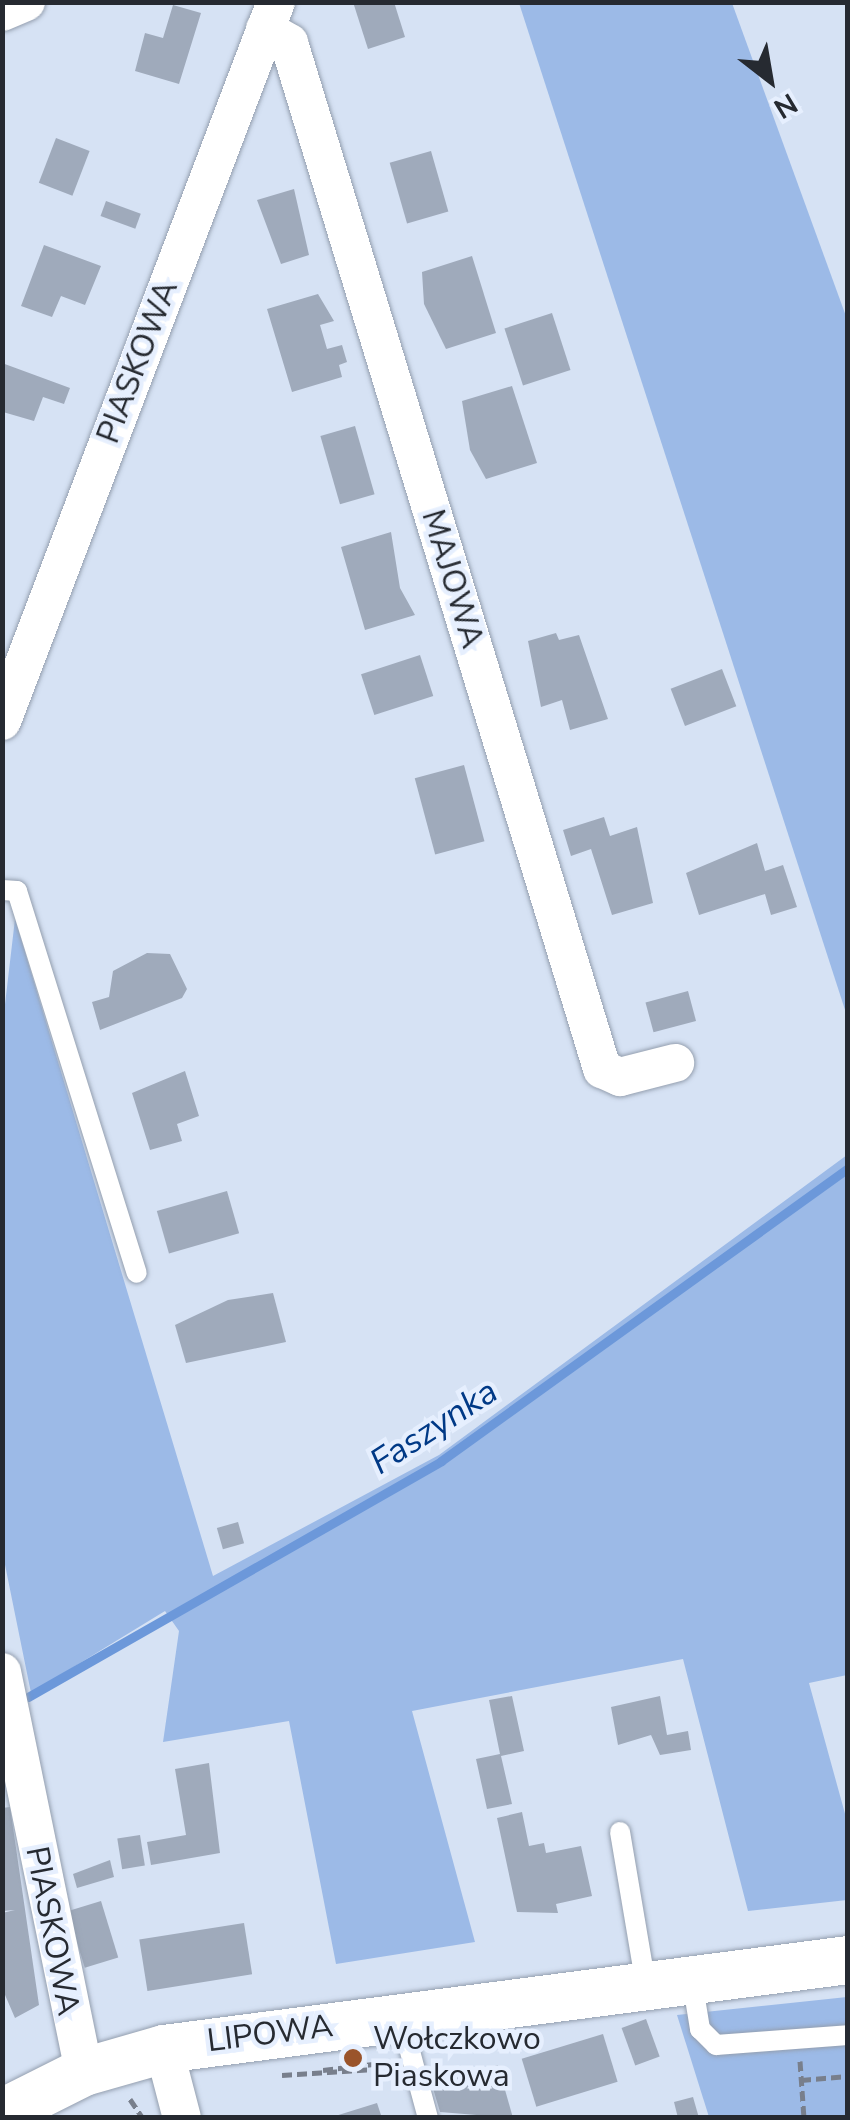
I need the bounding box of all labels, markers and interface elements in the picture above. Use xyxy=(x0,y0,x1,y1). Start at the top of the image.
north arrow xyxy=(720,30,820,130)
text: N xyxy=(767,84,804,127)
street label: PIASKOWA xyxy=(89,275,187,449)
street label: MAJOWA xyxy=(413,505,491,653)
water label: Faszynka xyxy=(362,1370,506,1484)
street label: PIASKOWA xyxy=(17,1843,87,2019)
street label: LIPOWA xyxy=(205,2007,335,2061)
place label: Wołczkowo Piaskowa xyxy=(373,2021,541,2096)
marker: Wołczkowo Piaskowa xyxy=(342,2047,364,2069)

